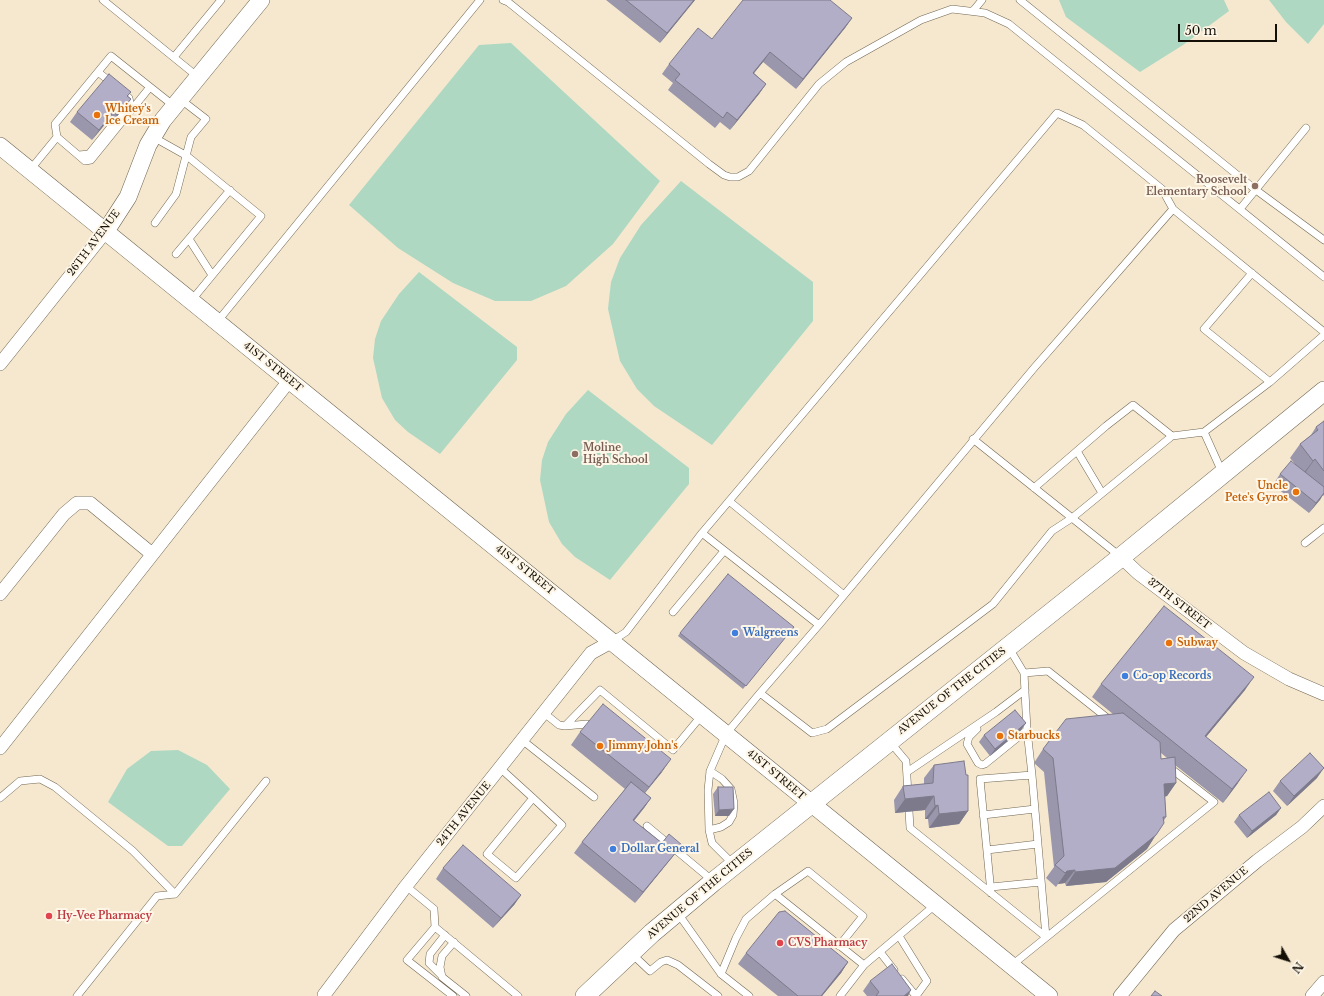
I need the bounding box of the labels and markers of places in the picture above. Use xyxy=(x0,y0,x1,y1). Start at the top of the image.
place label: Whitey's Ice Cream xyxy=(105,103,159,126)
marker: Whitey's Ice Cream xyxy=(92,110,102,120)
place label: Roosevelt Elementary School xyxy=(1146,174,1247,198)
marker: Roosevelt Elementary School xyxy=(1250,181,1260,191)
place label: Moline High School xyxy=(583,442,648,466)
marker: Moline High School xyxy=(570,449,580,459)
place label: Uncle Pete's Gyros xyxy=(1225,480,1288,504)
marker: Uncle Pete's Gyros xyxy=(1291,487,1301,497)
place label: Walgreens xyxy=(743,627,798,639)
marker: Walgreens xyxy=(730,628,740,638)
place label: Subway xyxy=(1177,637,1218,649)
marker: Subway xyxy=(1164,638,1174,648)
place label: Co-op Records xyxy=(1133,670,1211,682)
marker: Co-op Records xyxy=(1120,671,1130,681)
place label: Starbucks xyxy=(1008,730,1060,742)
marker: Starbucks xyxy=(995,731,1005,741)
place label: Jimmy John's xyxy=(608,740,678,752)
marker: Jimmy John's xyxy=(595,741,605,751)
place label: Dollar General xyxy=(621,843,699,855)
marker: Dollar General xyxy=(608,844,618,854)
place label: Hy-Vee Pharmacy xyxy=(57,910,152,922)
marker: Hy-Vee Pharmacy xyxy=(44,911,54,921)
place label: CVS Pharmacy xyxy=(788,937,867,949)
marker: CVS Pharmacy xyxy=(775,938,785,948)

